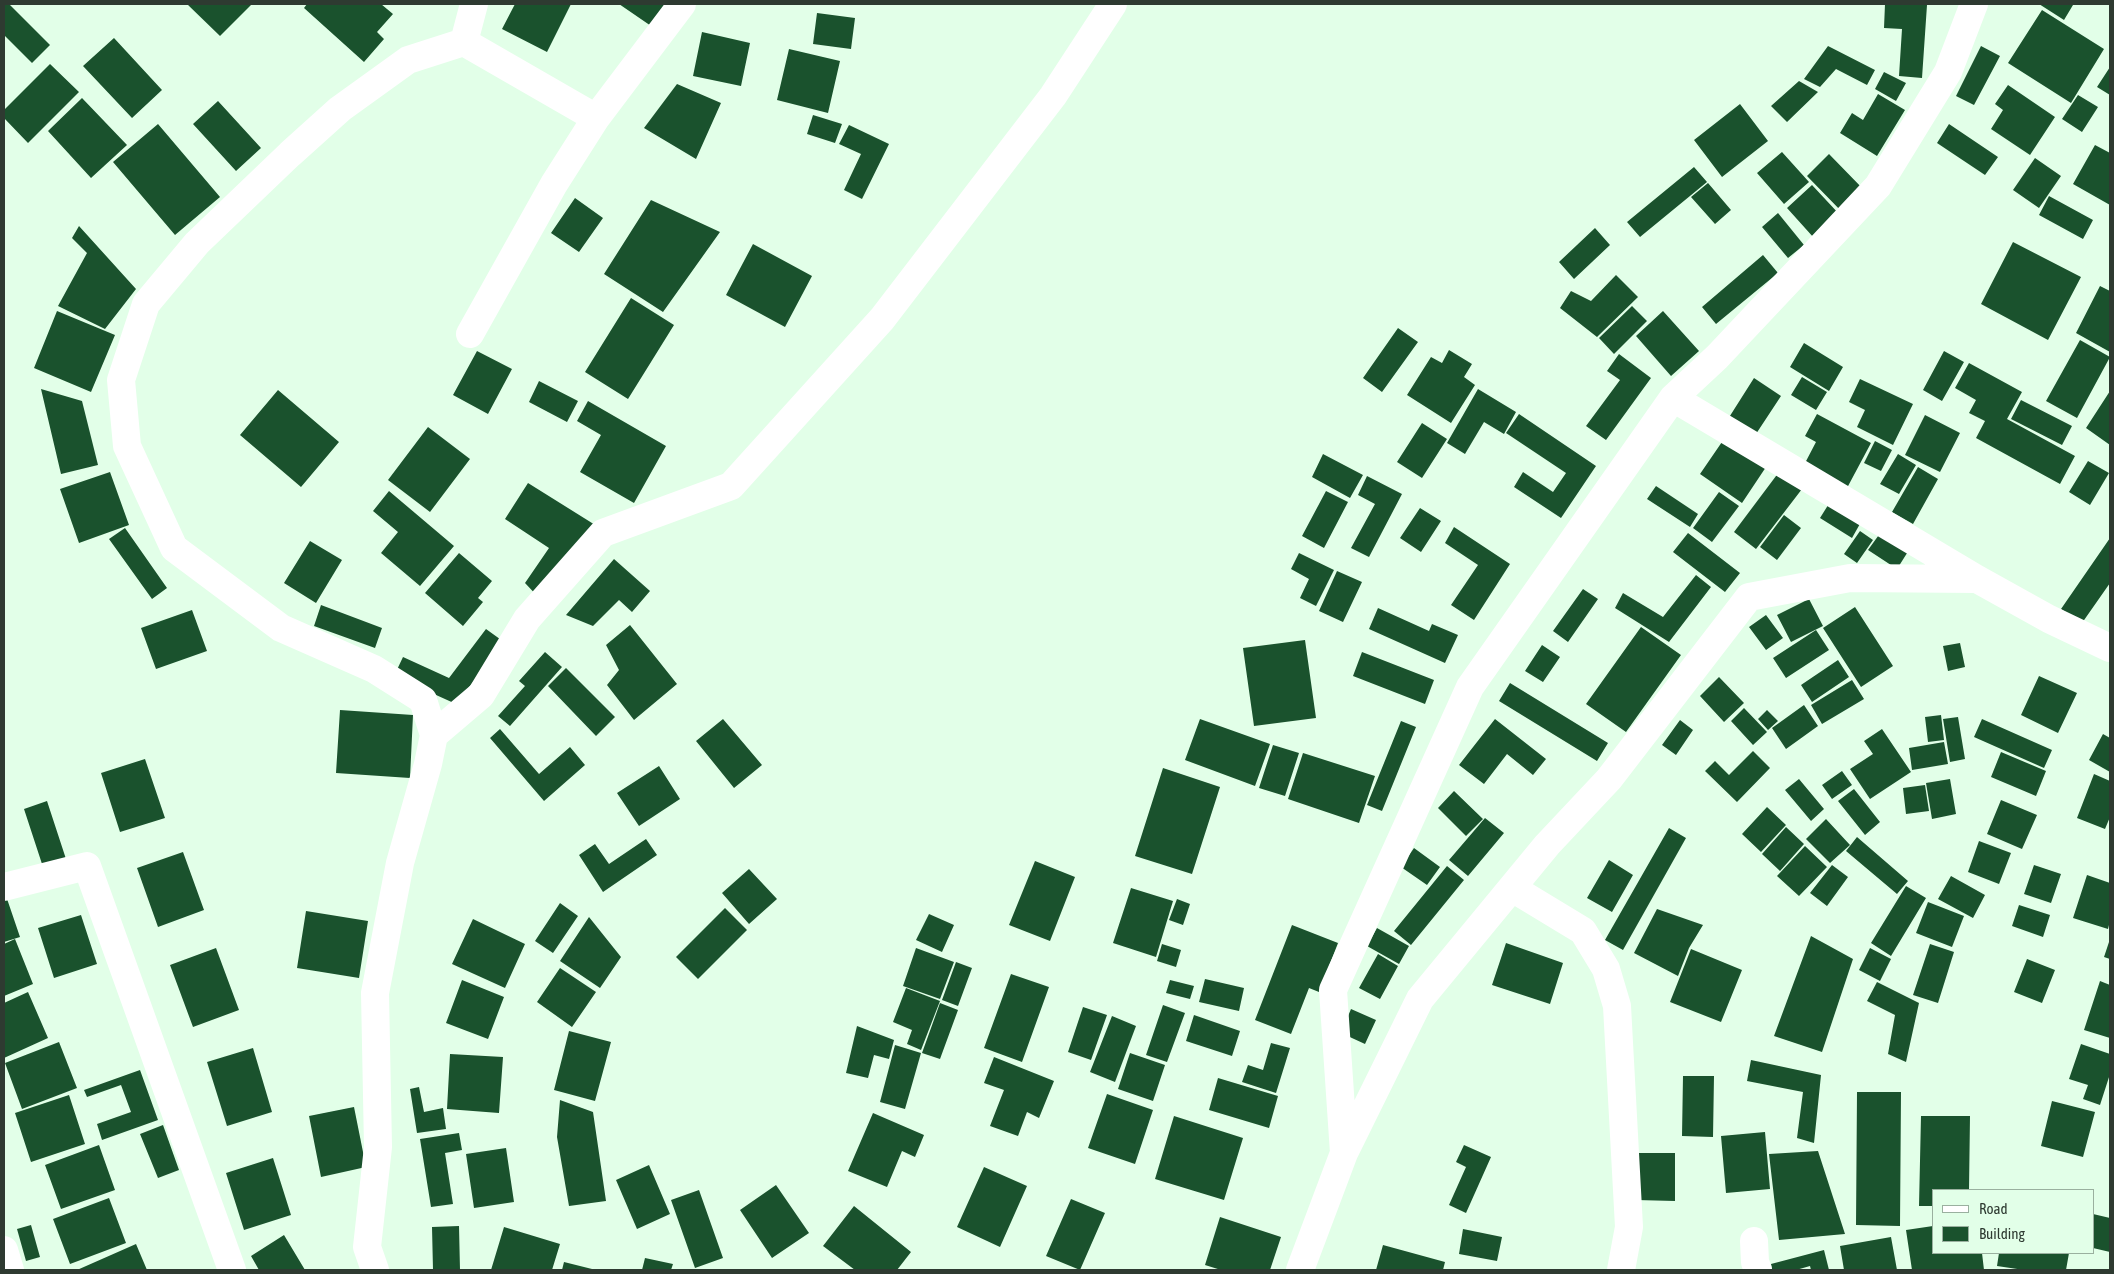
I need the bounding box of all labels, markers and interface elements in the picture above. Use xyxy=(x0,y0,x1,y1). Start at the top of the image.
legend xyxy=(1932,1189,2094,1254)
text: Road xyxy=(1979,1200,2008,1217)
text: Building xyxy=(1979,1225,2025,1242)

